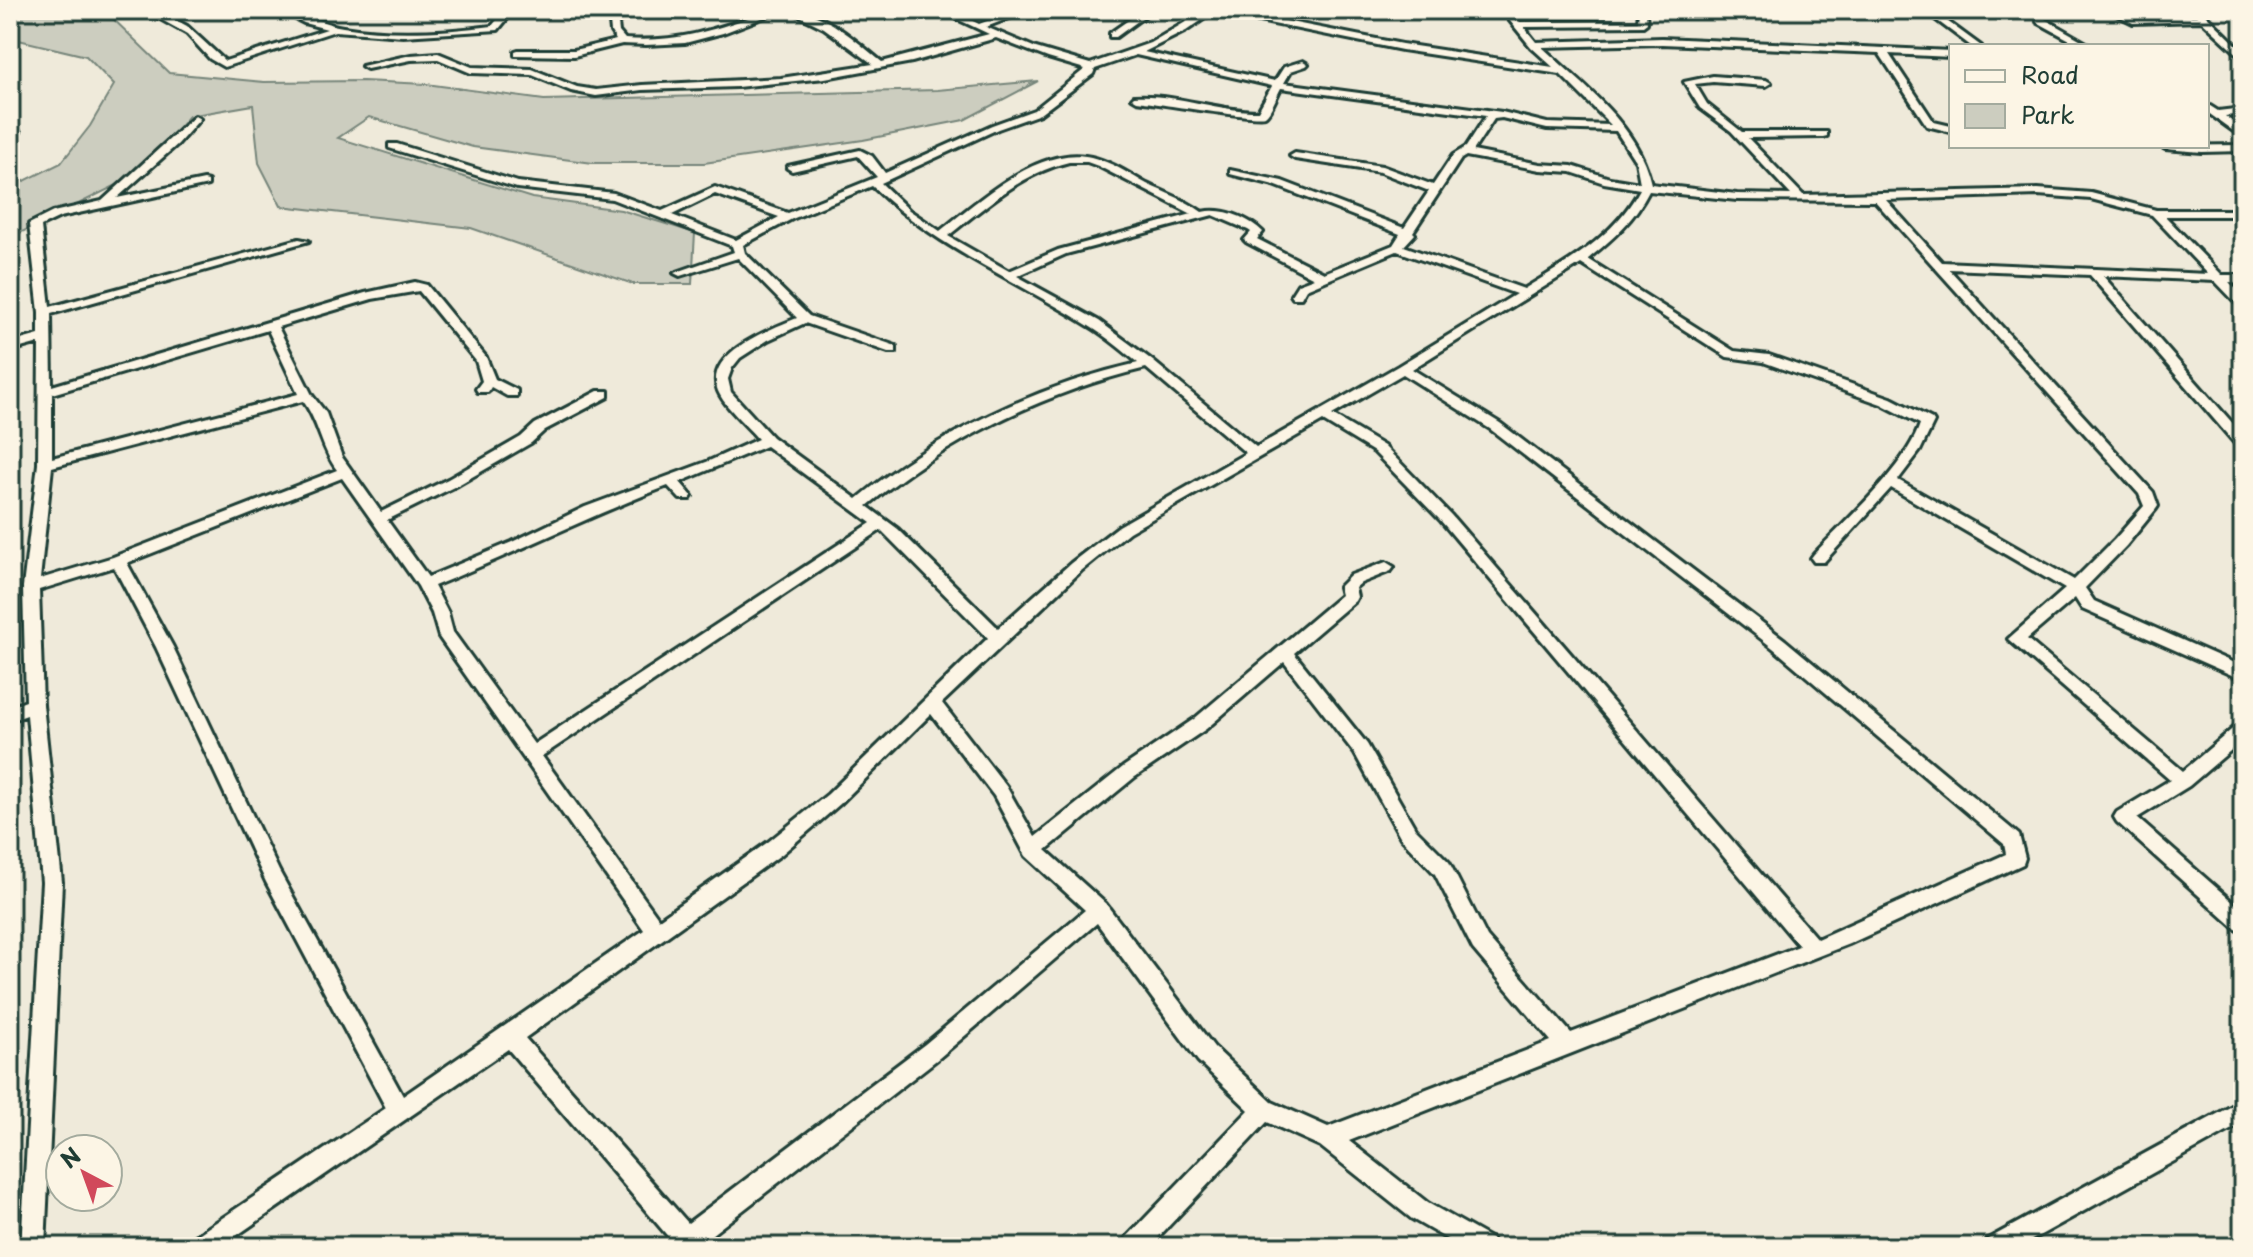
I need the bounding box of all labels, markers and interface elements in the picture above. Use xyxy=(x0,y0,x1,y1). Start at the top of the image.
legend xyxy=(1949,44,2209,148)
text: Road xyxy=(2021,56,2079,92)
text: Park xyxy=(2021,96,2075,132)
north arrow xyxy=(44,1133,124,1213)
text: N xyxy=(52,1139,87,1175)

